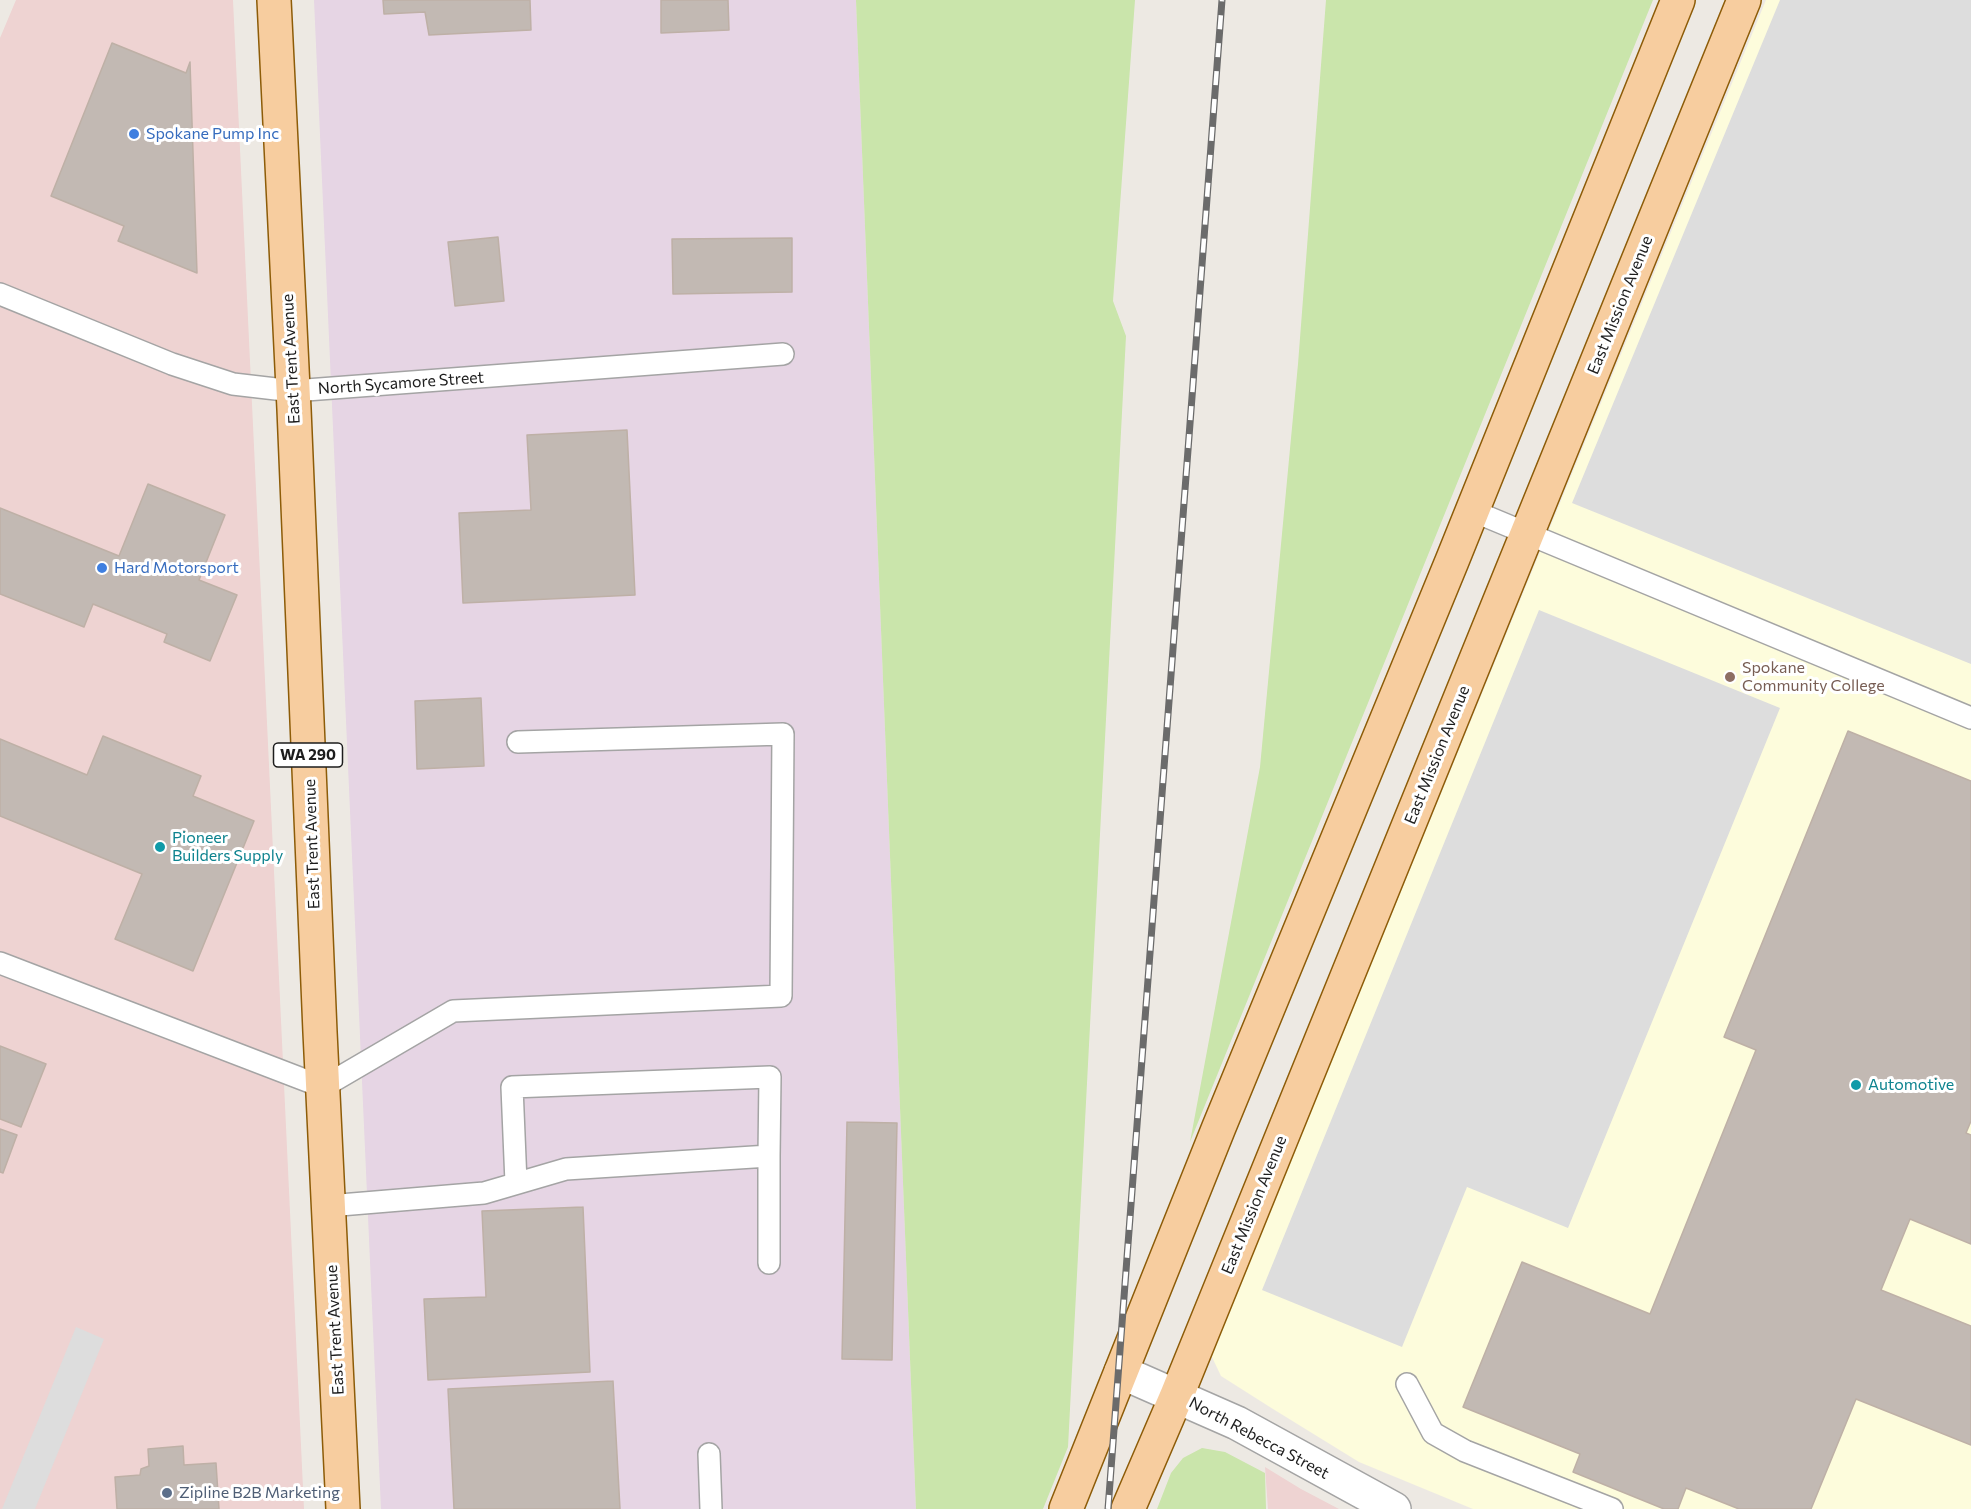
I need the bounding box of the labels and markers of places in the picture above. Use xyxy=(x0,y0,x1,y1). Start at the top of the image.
place label: Spokane Pump Inc xyxy=(146,124,279,144)
marker: Spokane Pump Inc xyxy=(127,127,141,141)
place label: Hard Motorsport xyxy=(114,558,239,578)
marker: Hard Motorsport xyxy=(95,561,109,575)
place label: Spokane Community College xyxy=(1742,658,1885,696)
marker: Spokane Community College xyxy=(1723,670,1737,684)
place label: Pioneer Builders Supply xyxy=(172,828,283,866)
marker: Pioneer Builders Supply xyxy=(153,840,167,854)
place label: Automotive xyxy=(1868,1075,1954,1095)
marker: Automotive xyxy=(1849,1078,1863,1092)
place label: Zipline B2B Marketing xyxy=(179,1483,340,1503)
marker: Zipline B2B Marketing xyxy=(160,1486,174,1500)

